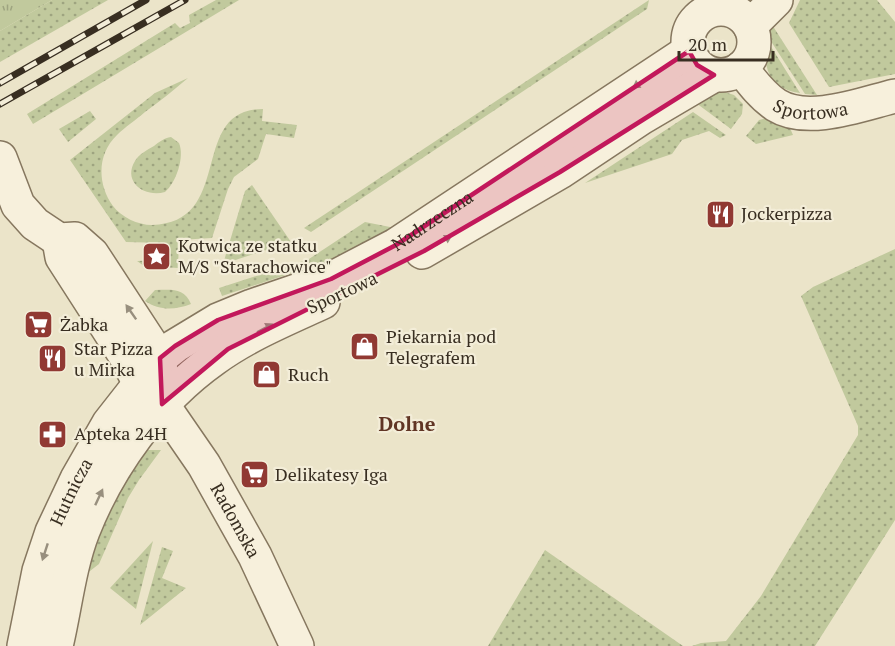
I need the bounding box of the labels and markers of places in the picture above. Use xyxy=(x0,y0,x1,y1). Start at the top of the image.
restaurant icon: Jockerpizza xyxy=(704,198,736,230)
place label: Jockerpizza xyxy=(741,201,832,225)
place label: Kotwica ze statku M/S "Starachowice" xyxy=(178,233,332,278)
place icon: Kotwica ze statku M/S "Starachowice" xyxy=(141,240,173,272)
supermarket icon: Żabka xyxy=(23,309,55,341)
place label: Żabka xyxy=(60,312,108,336)
place label: Piekarnia pod Telegrafem xyxy=(386,324,496,369)
shop icon: Piekarnia pod Telegrafem xyxy=(349,331,381,363)
place label: Star Pizza u Mirka xyxy=(74,336,153,381)
restaurant icon: Star Pizza u Mirka xyxy=(37,343,69,375)
shop icon: Ruch xyxy=(251,359,283,391)
place label: Ruch xyxy=(288,362,329,386)
pharmacy icon: Apteka 24H xyxy=(37,418,69,450)
place label: Apteka 24H xyxy=(74,421,167,445)
supermarket icon: Delikatesy Iga xyxy=(238,459,270,491)
place label: Delikatesy Iga xyxy=(275,462,388,486)

